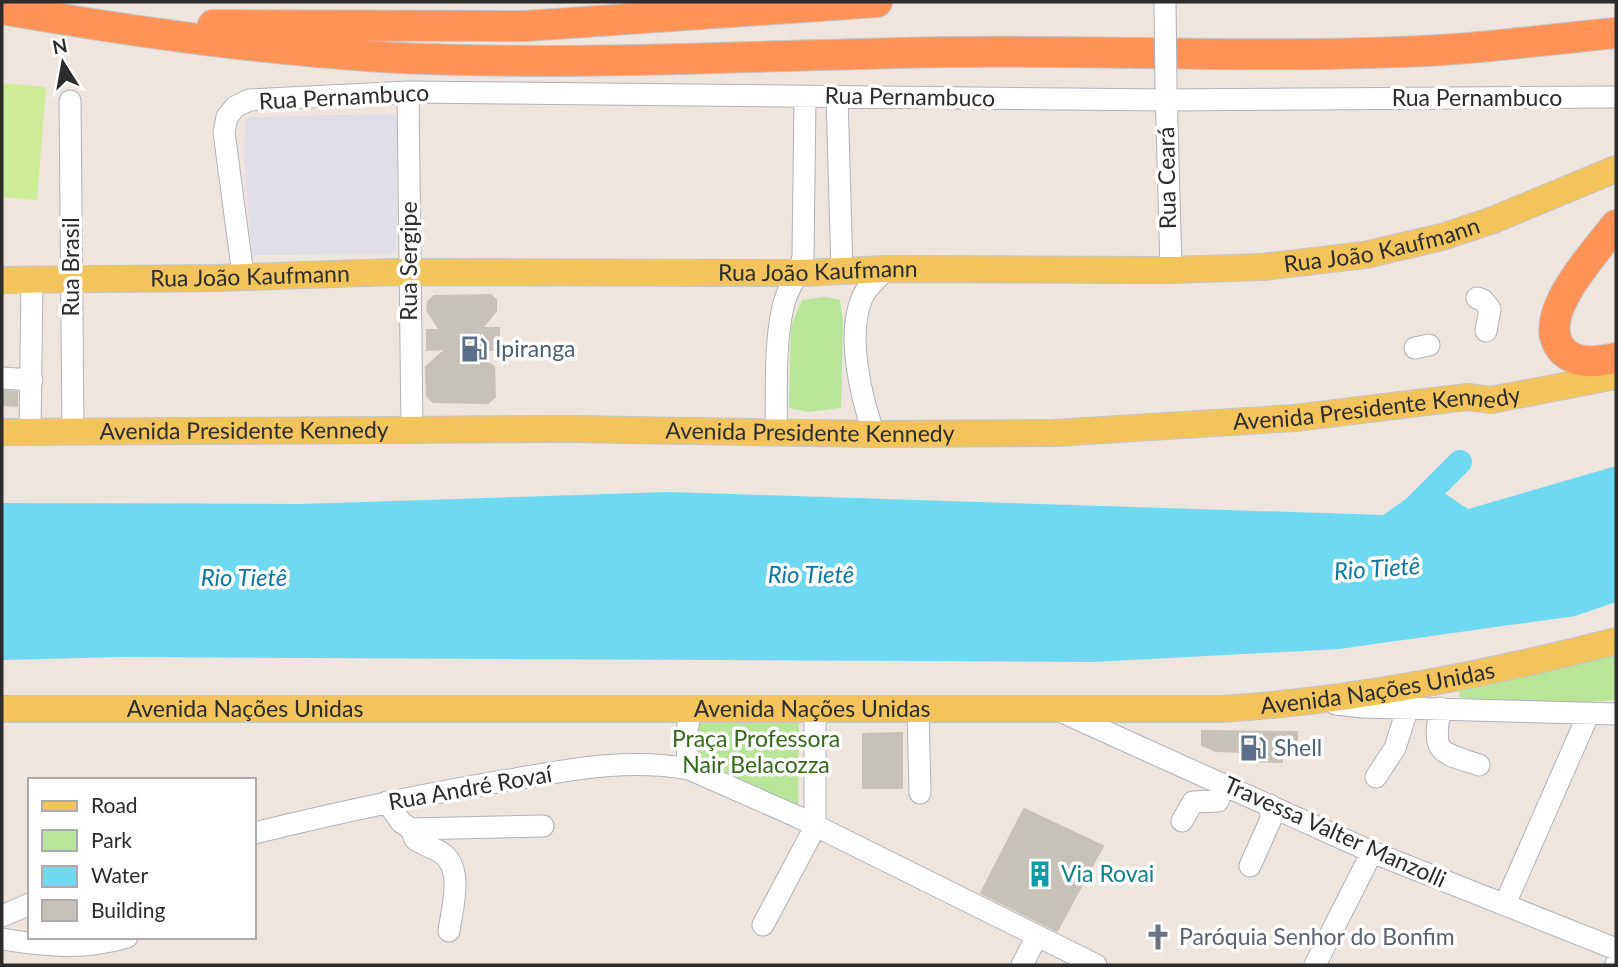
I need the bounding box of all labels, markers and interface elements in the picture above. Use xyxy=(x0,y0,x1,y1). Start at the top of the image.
north arrow xyxy=(28,28,98,98)
text: N xyxy=(50,33,69,59)
street label: Rua Pernambuco xyxy=(258,78,430,114)
street label: Rua Pernambuco xyxy=(825,81,995,111)
street label: Rua Pernambuco xyxy=(1392,83,1562,111)
street label: Rua Ceará xyxy=(1151,127,1181,229)
street label: Rua Sergipe xyxy=(394,201,422,321)
street label: Rua João Kaufmann xyxy=(1282,210,1483,277)
street label: Rua Brasil xyxy=(56,217,84,317)
street label: Rua João Kaufmann xyxy=(718,254,918,286)
street label: Rua João Kaufmann xyxy=(150,258,350,292)
fuel station icon: Ipiranga xyxy=(459,334,489,364)
place label: Ipiranga xyxy=(495,334,576,362)
street label: Avenida Presidente Kennedy xyxy=(1232,380,1523,435)
street label: Avenida Presidente Kennedy xyxy=(99,415,389,444)
street label: Avenida Presidente Kennedy xyxy=(665,416,955,447)
water label: Rio Tietê xyxy=(1333,550,1421,585)
water label: Rio Tietê xyxy=(768,559,854,588)
water label: Rio Tietê xyxy=(201,562,287,591)
street label: Avenida Nações Unidas xyxy=(1259,655,1497,719)
street label: Avenida Nações Unidas xyxy=(127,694,363,722)
street label: Avenida Nações Unidas xyxy=(694,694,930,722)
park label: Praça Professora Nair Belacozza xyxy=(672,724,840,778)
fuel station icon: Shell xyxy=(1238,733,1268,763)
place label: Shell xyxy=(1274,733,1322,761)
street label: Rua André Rovaí xyxy=(386,759,555,815)
street label: Travessa Valter Manzolli xyxy=(1220,769,1451,893)
legend xyxy=(28,778,256,939)
text: Road xyxy=(91,792,138,817)
text: Park xyxy=(91,827,132,852)
building icon: Via Rovai xyxy=(1025,859,1055,889)
place label: Via Rovai xyxy=(1061,859,1154,887)
text: Water xyxy=(91,862,148,887)
text: Building xyxy=(91,897,166,922)
church icon: Paróquia Senhor do Bonfim xyxy=(1143,922,1173,952)
place label: Paróquia Senhor do Bonfim xyxy=(1179,922,1455,950)

